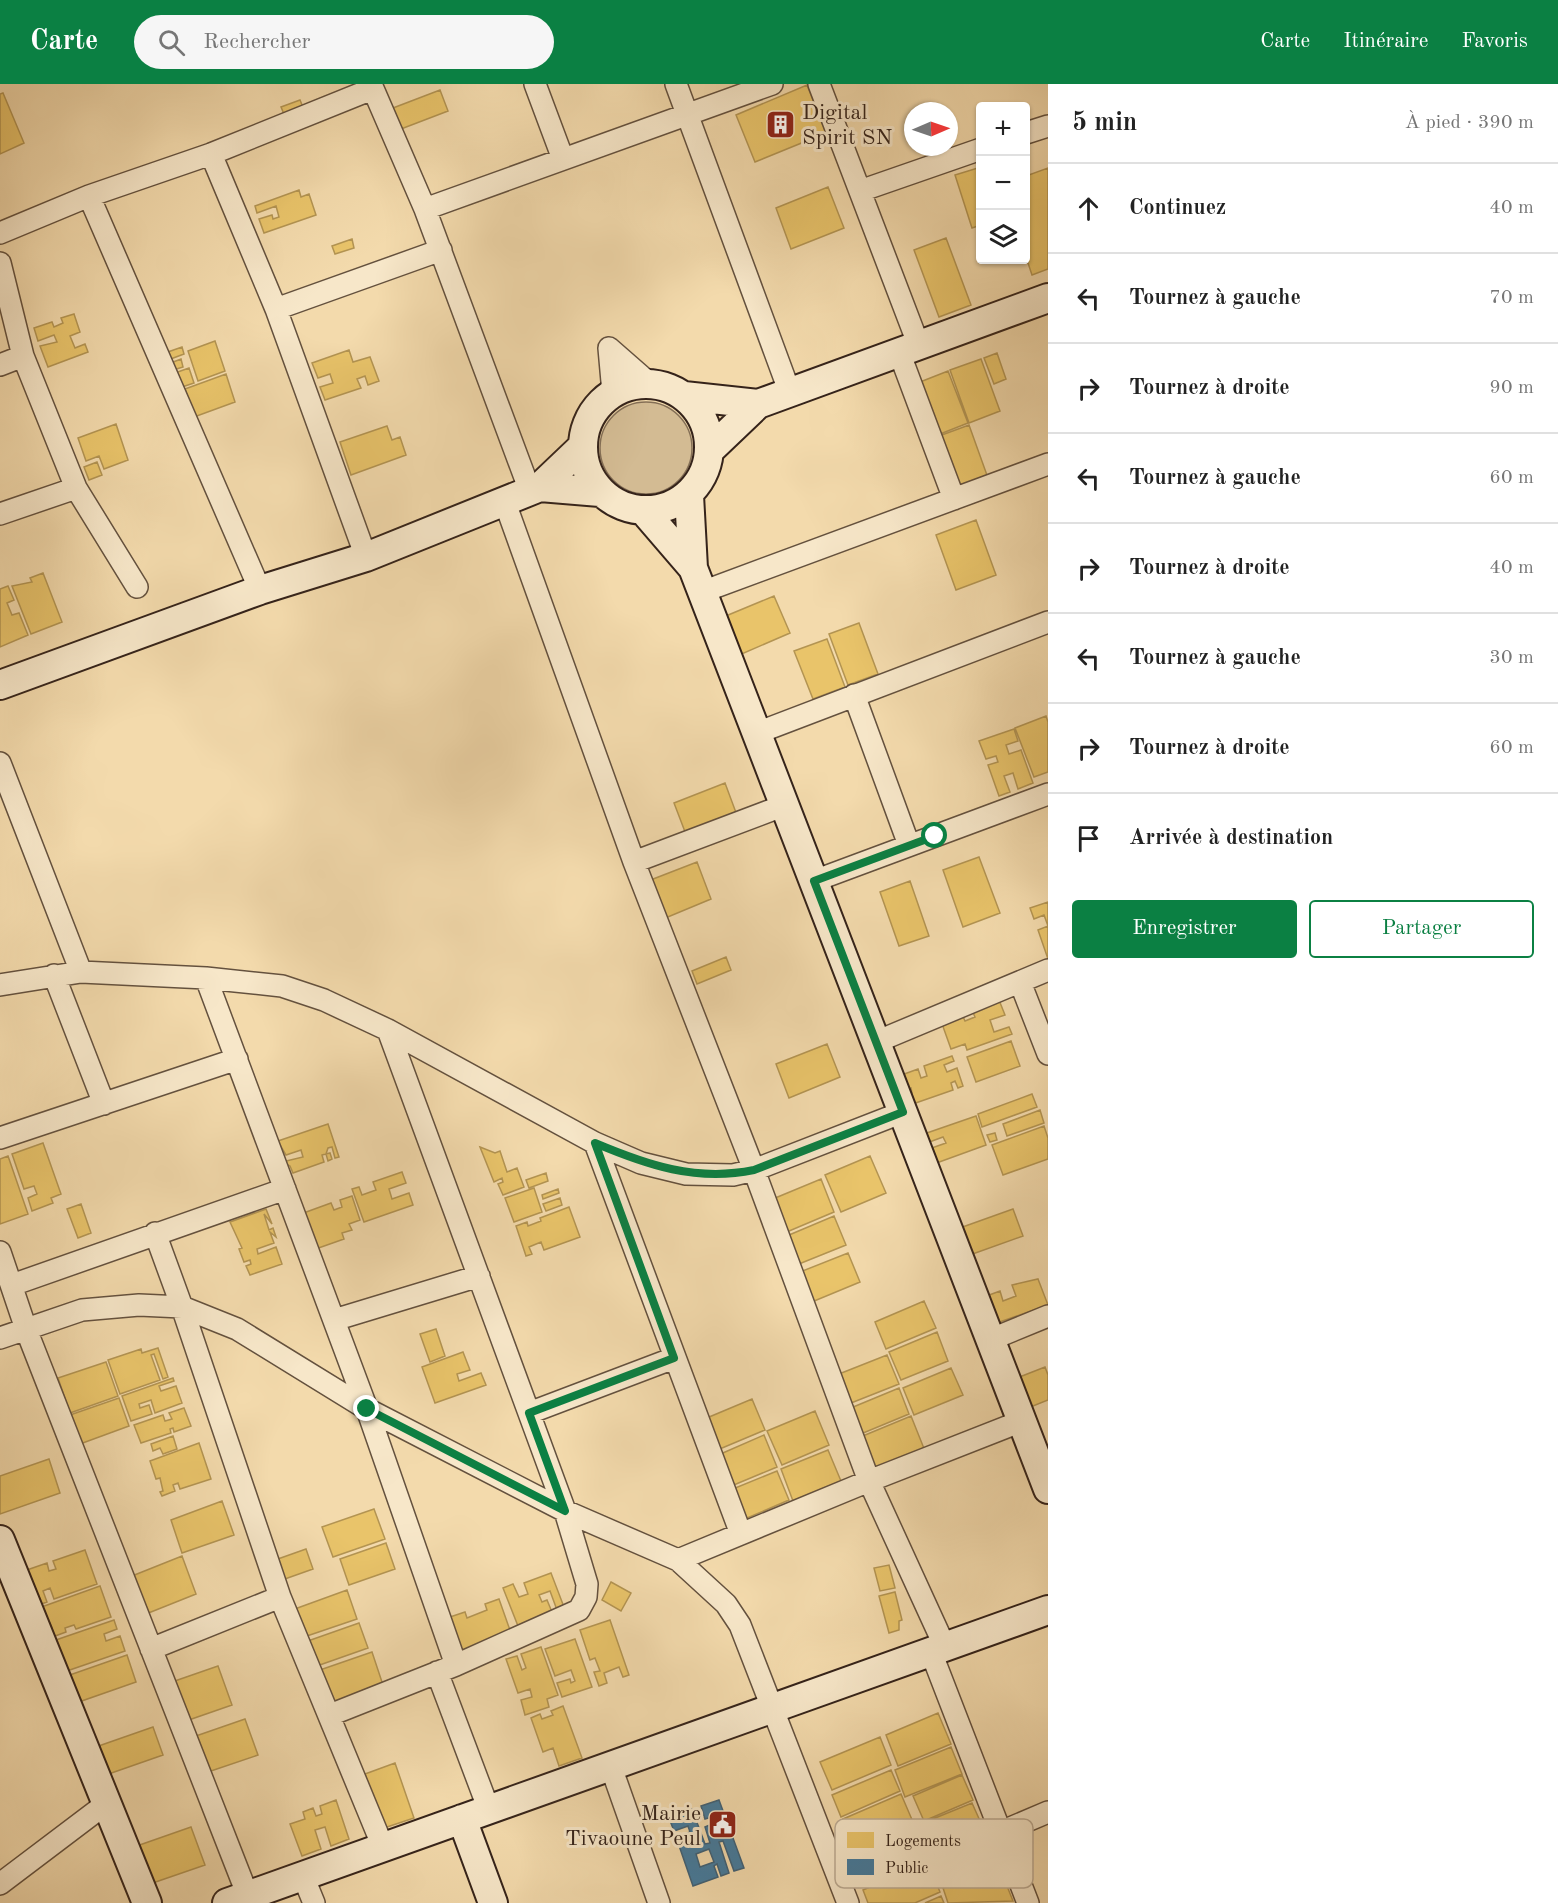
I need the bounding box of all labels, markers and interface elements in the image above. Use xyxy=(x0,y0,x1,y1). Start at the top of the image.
search box xyxy=(134,15,554,69)
icon: search xyxy=(155,26,188,59)
text: Carte xyxy=(30,28,98,56)
text: Rechercher xyxy=(203,31,311,53)
text: Carte xyxy=(1260,31,1310,52)
text: Itinéraire xyxy=(1343,31,1429,52)
text: Favoris xyxy=(1462,31,1528,52)
place label: Digital Spirit SN xyxy=(802,102,892,149)
north arrow xyxy=(904,102,958,156)
map controls xyxy=(976,102,1030,264)
button: + xyxy=(976,102,1030,156)
building icon: Digital Spirit SN xyxy=(765,108,797,140)
text: 5 min xyxy=(1072,110,1137,136)
text: À pied · 390 m xyxy=(1405,113,1534,133)
button: − xyxy=(976,156,1030,210)
icon: ahead xyxy=(1072,192,1105,225)
text: Continuez xyxy=(1129,197,1226,219)
text: 40 m xyxy=(1489,198,1534,218)
button: layers xyxy=(976,210,1030,264)
icon: left xyxy=(1072,282,1105,315)
text: Tournez à gauche xyxy=(1129,287,1301,309)
text: 70 m xyxy=(1489,288,1534,308)
icon: right xyxy=(1072,372,1105,405)
text: Tournez à droite xyxy=(1129,377,1290,399)
text: 90 m xyxy=(1489,378,1534,398)
icon: left xyxy=(1072,462,1105,495)
text: Tournez à gauche xyxy=(1129,467,1301,489)
text: 60 m xyxy=(1489,468,1534,488)
icon: right xyxy=(1072,552,1105,585)
text: Tournez à droite xyxy=(1129,557,1290,579)
text: 40 m xyxy=(1489,558,1534,578)
icon: left xyxy=(1072,642,1105,675)
text: Tournez à gauche xyxy=(1129,647,1301,669)
text: 30 m xyxy=(1489,648,1534,668)
icon: right xyxy=(1072,732,1105,765)
text: Tournez à droite xyxy=(1129,737,1290,759)
text: 60 m xyxy=(1489,738,1534,758)
route start xyxy=(921,822,947,848)
icon: arrive xyxy=(1072,822,1105,855)
text: Arrivée à destination xyxy=(1129,827,1333,849)
button: Enregistrer xyxy=(1072,900,1297,958)
button: Partager xyxy=(1309,900,1534,958)
route end xyxy=(353,1395,379,1421)
place label: Mairie Tivaoune Peul xyxy=(565,1803,701,1850)
public building icon: Mairie Tivaoune Peul xyxy=(706,1809,738,1841)
legend xyxy=(835,1819,1033,1888)
text: Logements xyxy=(885,1834,961,1850)
text: Public xyxy=(885,1861,928,1877)

